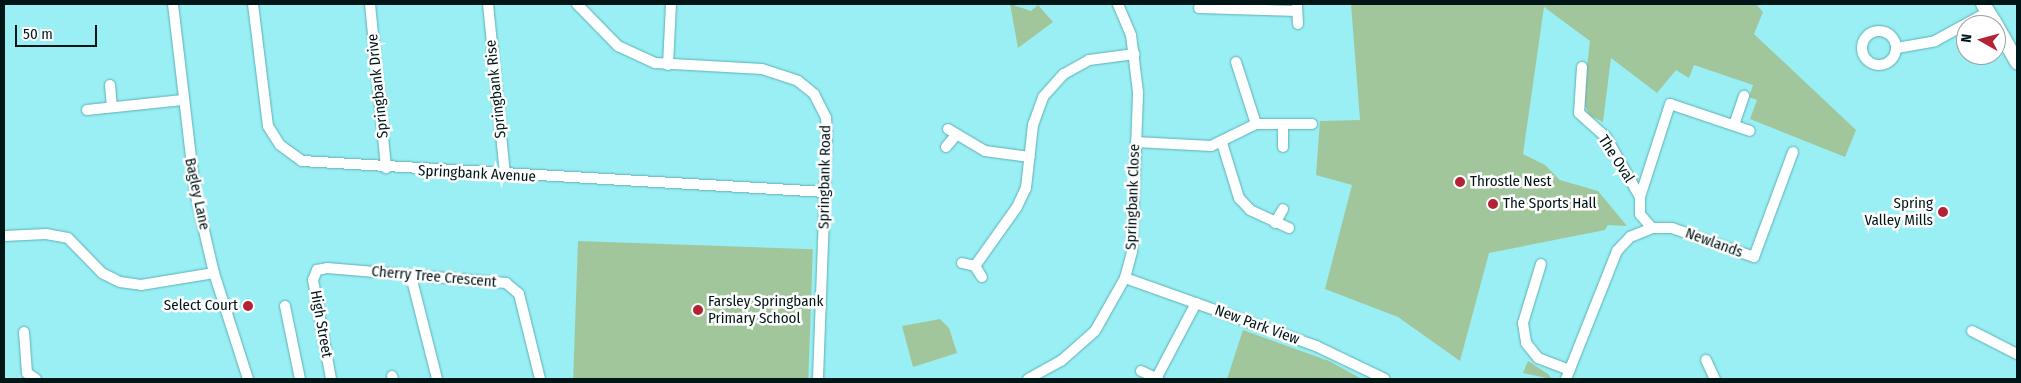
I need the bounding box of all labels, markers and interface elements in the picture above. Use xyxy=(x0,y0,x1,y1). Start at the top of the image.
scale bar xyxy=(18,15,100,47)
north arrow xyxy=(1956,15,2006,65)
text: 50 m xyxy=(23,25,53,43)
street label: Springbank Drive xyxy=(364,33,392,139)
text: N xyxy=(1958,33,1976,43)
street label: Springbank Rise xyxy=(482,39,510,139)
street label: Springbank Road xyxy=(815,125,835,229)
street label: The Oval xyxy=(1594,132,1638,186)
street label: Springbank Close xyxy=(1122,144,1144,250)
street label: Bagley Lane xyxy=(181,156,213,232)
street label: Springbank Avenue xyxy=(418,162,536,186)
place label: Throstle Nest xyxy=(1470,173,1551,191)
marker: Throstle Nest xyxy=(1454,176,1466,188)
place label: Spring Valley Mills xyxy=(1865,194,1933,229)
place label: The Sports Hall xyxy=(1503,195,1596,213)
marker: The Sports Hall xyxy=(1487,198,1499,210)
marker: Spring Valley Mills xyxy=(1937,206,1949,218)
street label: Newlands xyxy=(1683,224,1745,262)
street label: Cherry Tree Crescent xyxy=(371,263,497,291)
street label: High Street xyxy=(306,289,336,359)
place label: Farsley Springbank Primary School xyxy=(708,292,823,327)
place label: Select Court xyxy=(164,297,238,315)
marker: Select Court xyxy=(242,300,254,312)
street label: New Park View xyxy=(1212,301,1302,349)
marker: Farsley Springbank Primary School xyxy=(692,304,704,316)

